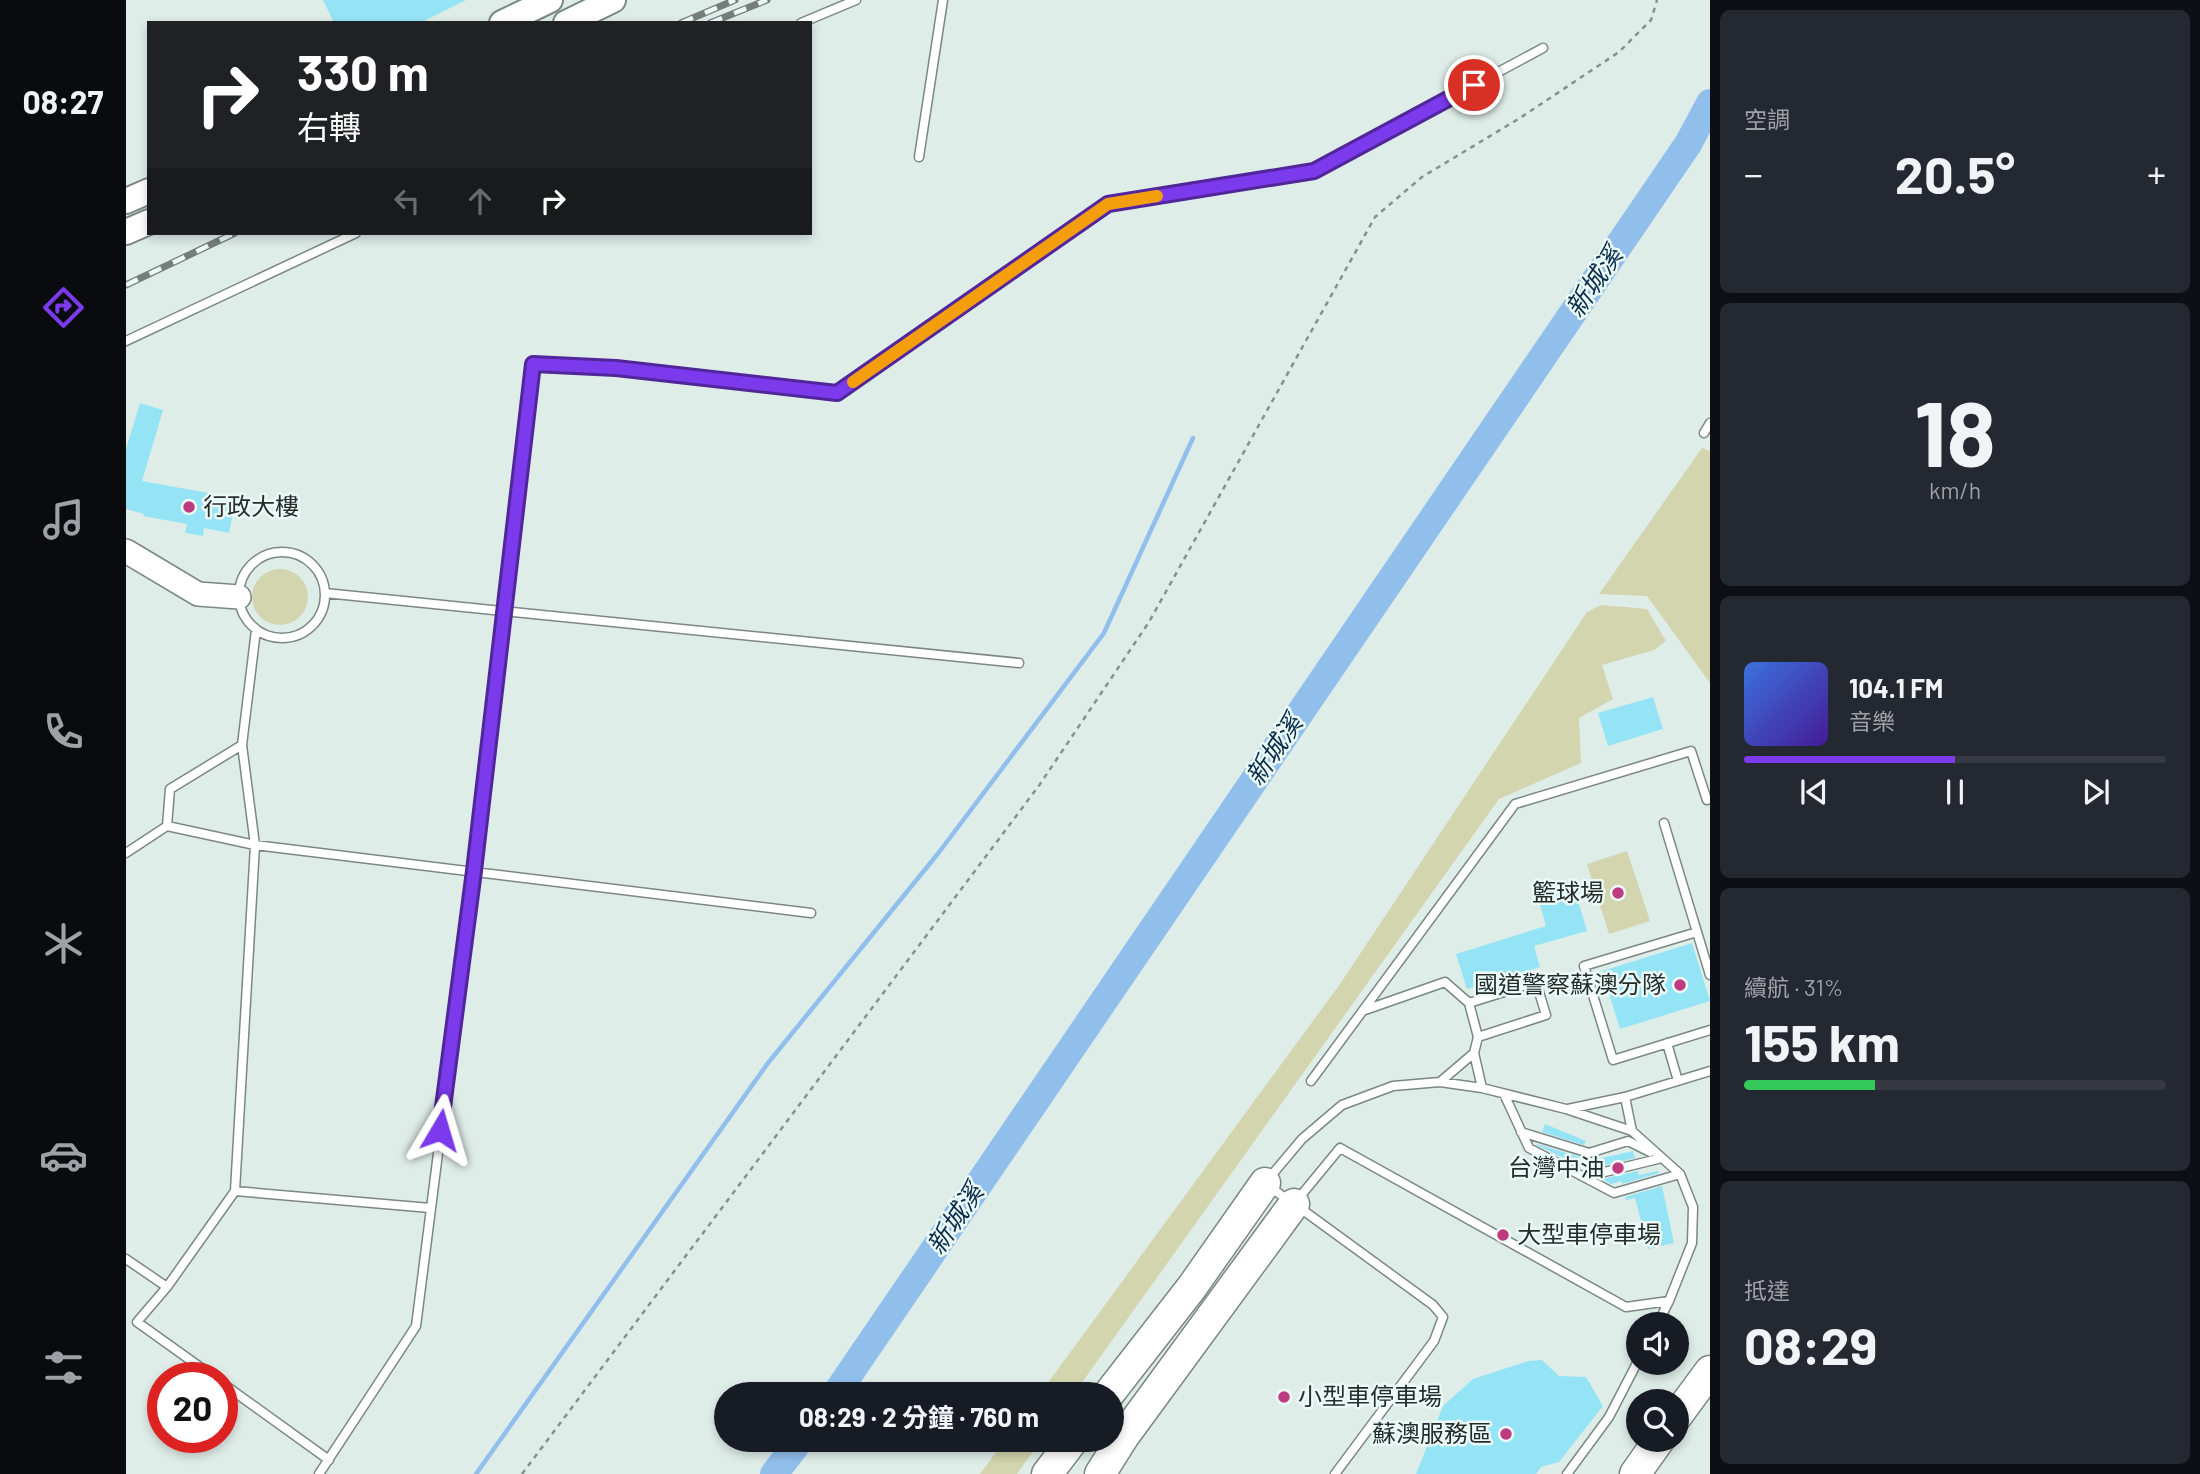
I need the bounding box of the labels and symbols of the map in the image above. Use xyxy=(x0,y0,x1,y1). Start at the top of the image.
pin xyxy=(1444,55,1504,115)
water label: 新城溪 xyxy=(1558,237,1630,322)
place label: 行政大樓 xyxy=(203,491,299,520)
marker: 行政大樓 xyxy=(181,499,197,515)
water label: 新城溪 xyxy=(1238,705,1310,790)
place label: 籃球場 xyxy=(1532,877,1604,906)
marker: 籃球場 xyxy=(1610,885,1626,901)
place label: 國道警察蘇澳分隊 xyxy=(1474,969,1666,998)
marker: 國道警察蘇澳分隊 xyxy=(1672,977,1688,993)
position arrow xyxy=(403,1093,477,1167)
place label: 台灣中油 xyxy=(1508,1152,1604,1181)
marker: 台灣中油 xyxy=(1610,1160,1626,1176)
water label: 新城溪 xyxy=(919,1174,991,1259)
place label: 大型車停車場 xyxy=(1517,1219,1661,1248)
marker: 大型車停車場 xyxy=(1495,1227,1511,1243)
speed limit sign: 20 xyxy=(147,1362,238,1453)
place label: 小型車停車場 xyxy=(1298,1381,1442,1410)
marker: 小型車停車場 xyxy=(1276,1389,1292,1405)
place label: 蘇澳服務區 xyxy=(1372,1418,1492,1447)
marker: 蘇澳服務區 xyxy=(1498,1426,1514,1442)

